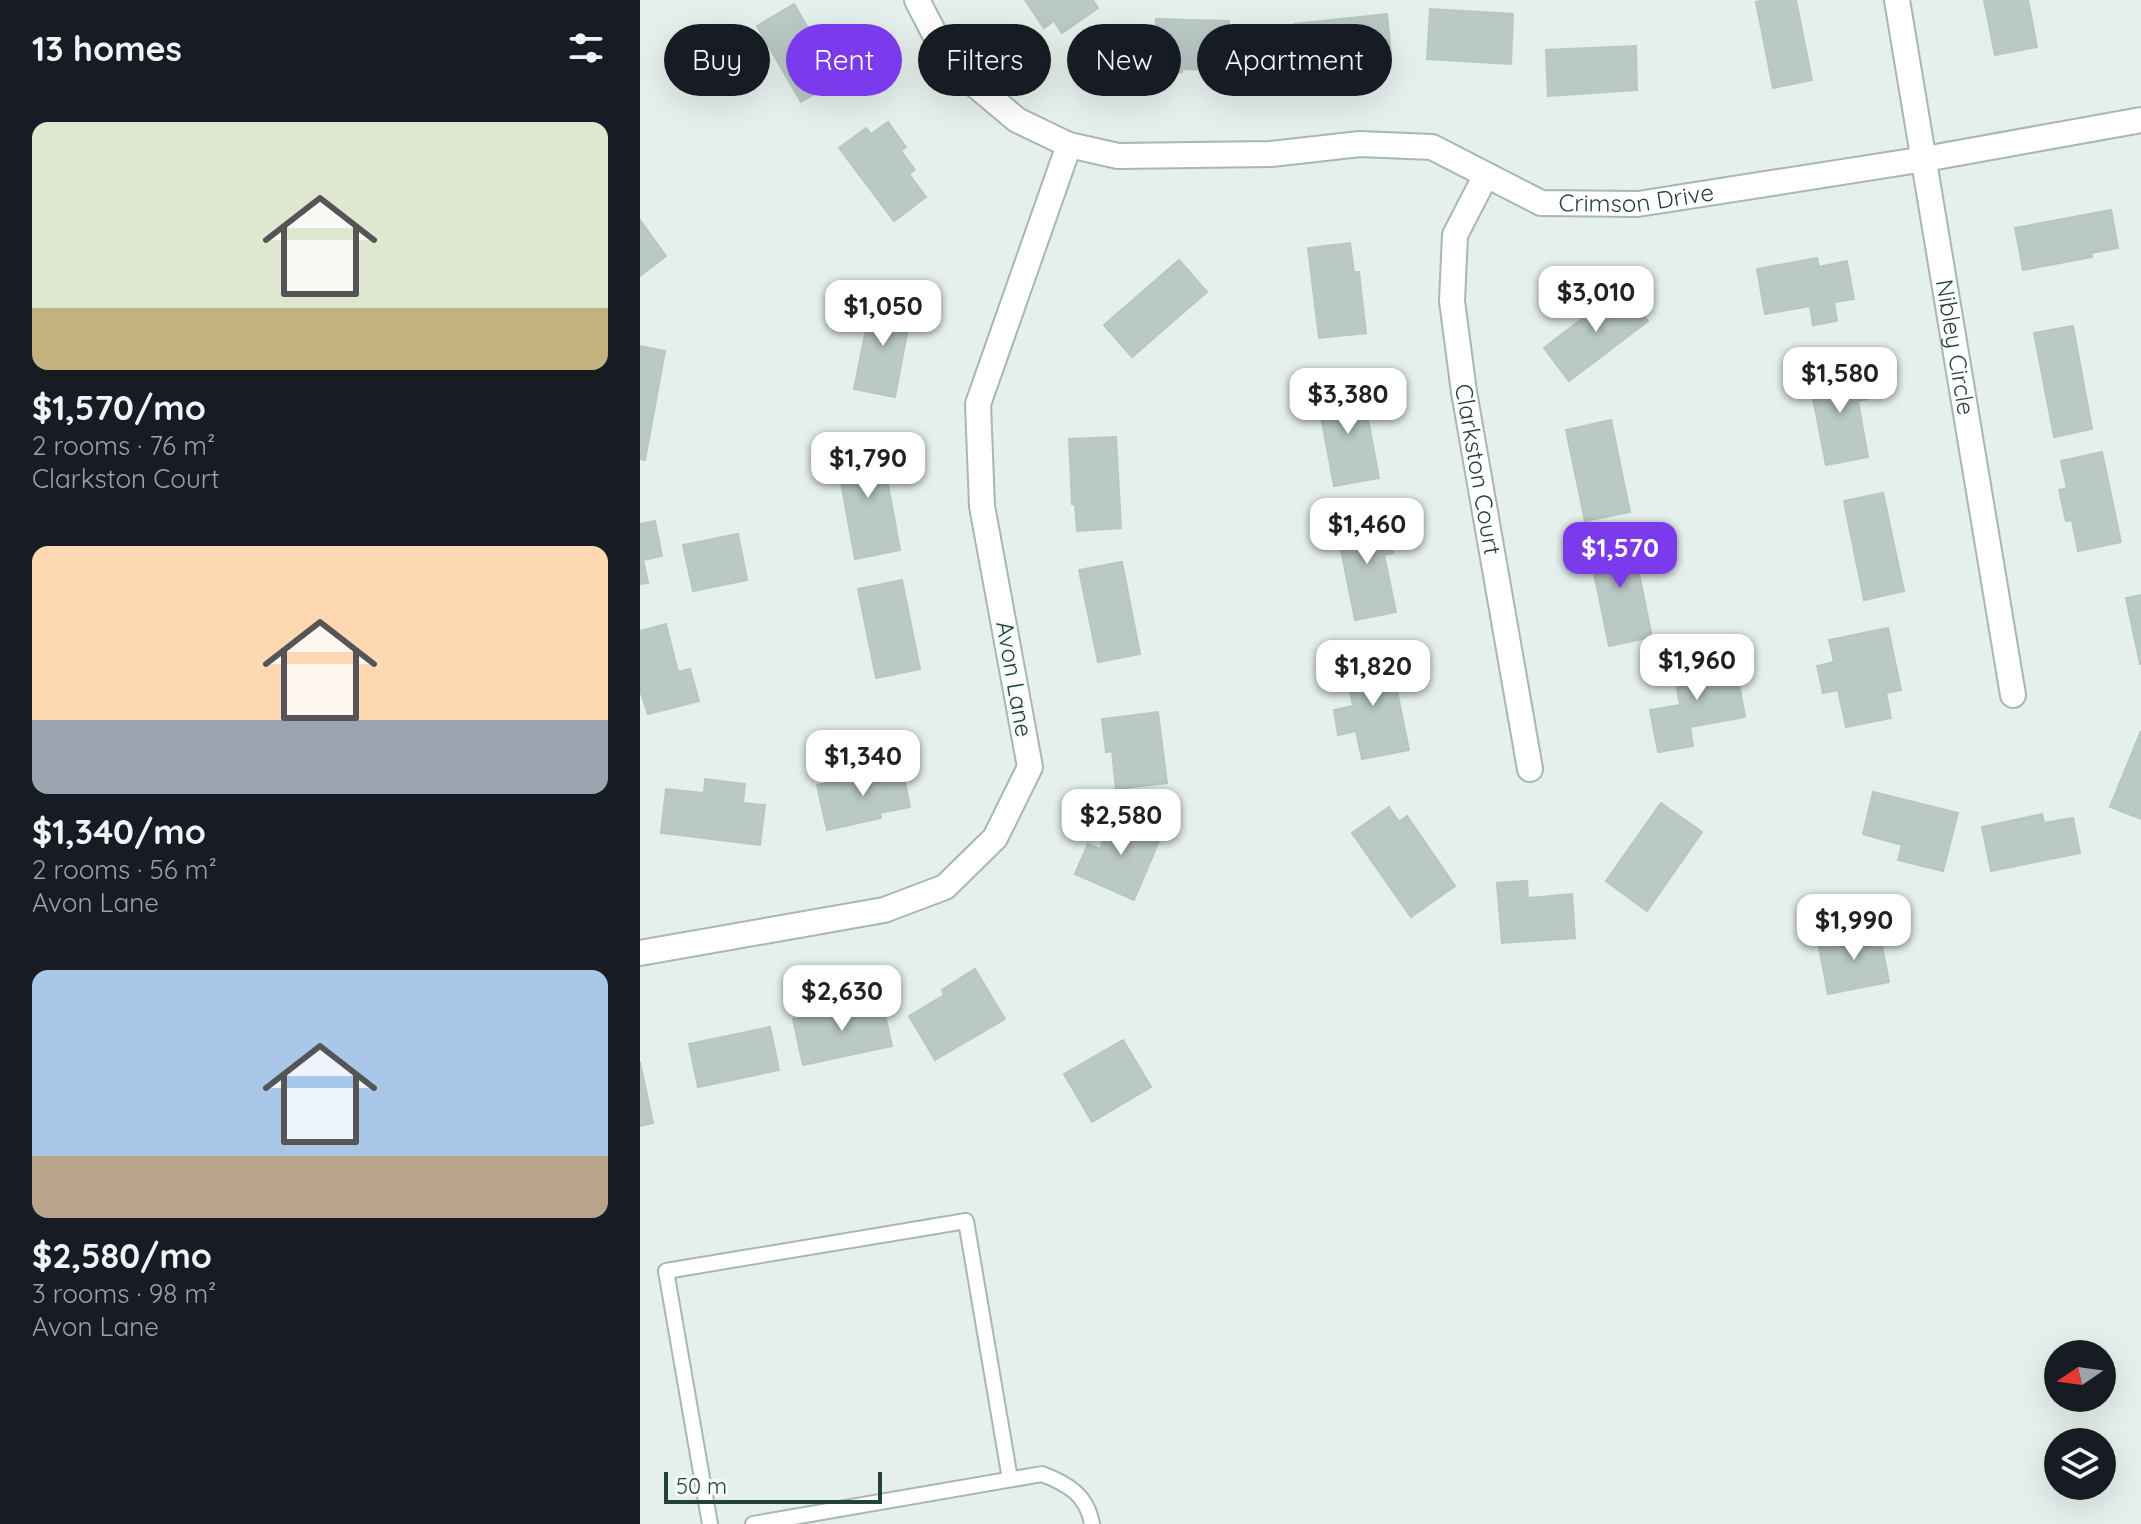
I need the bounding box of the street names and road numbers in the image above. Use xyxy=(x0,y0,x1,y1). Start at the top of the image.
street label: Crimson Drive xyxy=(1558,176,1716,218)
street label: Nibley Circle xyxy=(1930,277,1982,417)
street label: Clarkston Court xyxy=(1449,382,1508,557)
street label: Avon Lane xyxy=(990,619,1040,739)

